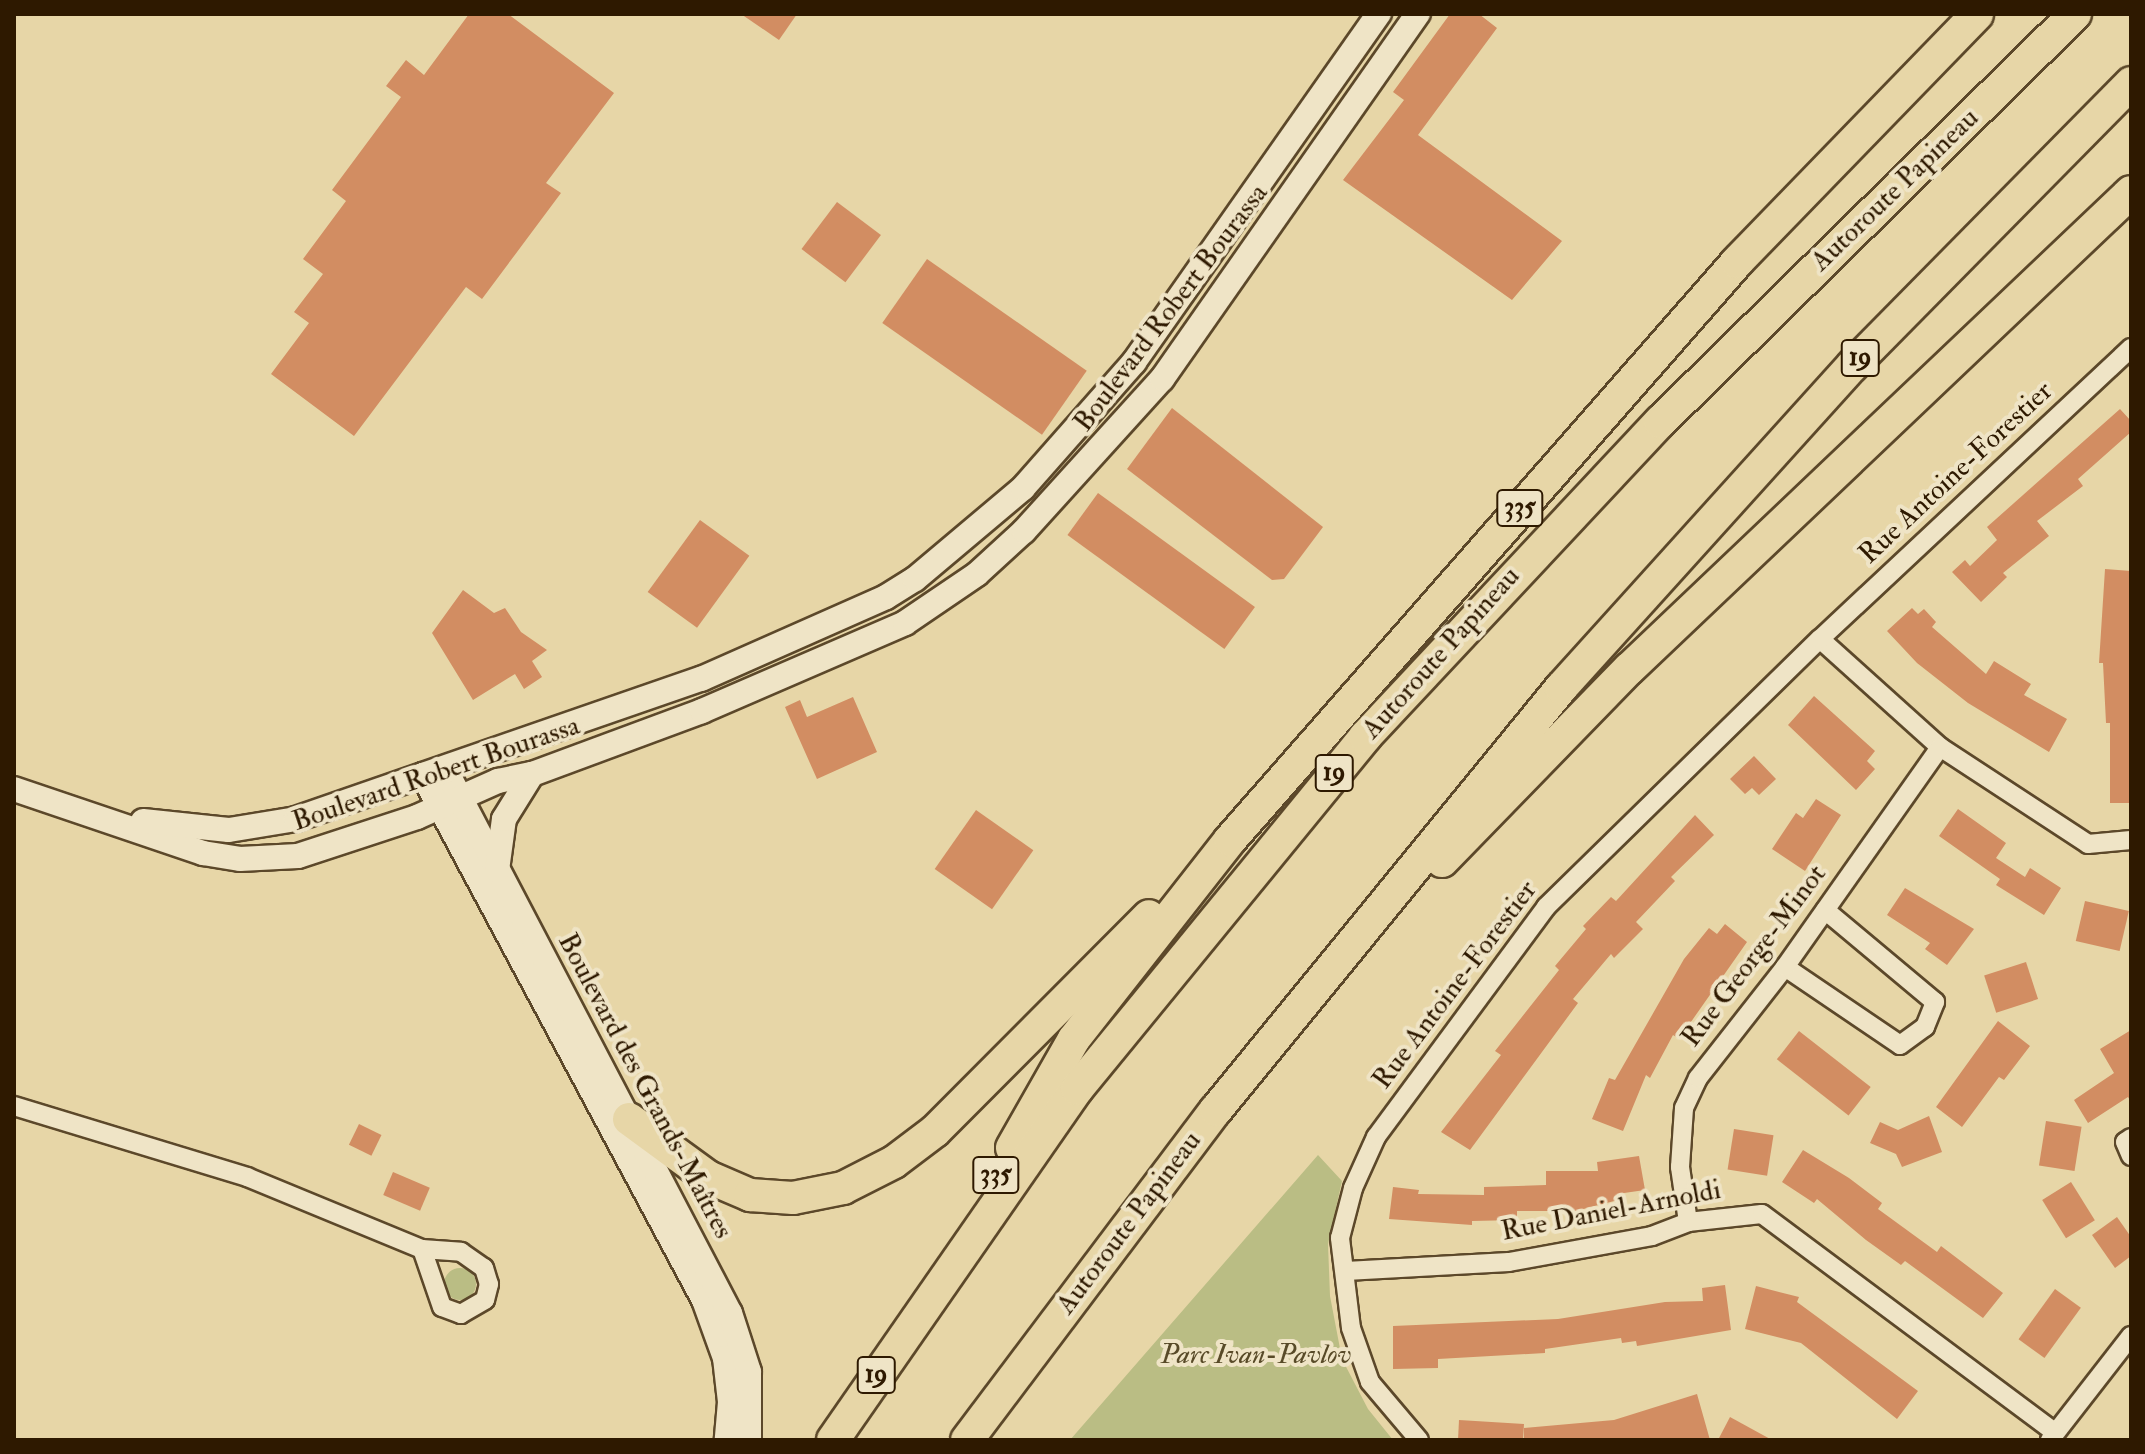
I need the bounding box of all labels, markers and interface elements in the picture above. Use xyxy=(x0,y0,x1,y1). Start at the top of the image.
street label: Autoroute Papineau xyxy=(1804,101,1986,279)
street label: Boulevard Robert Bourassa xyxy=(1067,177,1275,439)
road number: 19 xyxy=(1840,336,1880,380)
street label: Rue Antoine-Forestier xyxy=(1852,375,2060,571)
road number: 335 xyxy=(1496,486,1544,530)
street label: Autoroute Papineau xyxy=(1355,560,1527,746)
street label: Boulevard Robert Bourassa xyxy=(288,709,584,839)
road number: 19 xyxy=(1314,751,1354,795)
street label: Rue George-Minot xyxy=(1674,858,1834,1054)
street label: Rue Antoine-Forestier xyxy=(1366,874,1544,1096)
street label: Boulevard des Grands-Maîtres xyxy=(550,928,740,1244)
street label: Autoroute Papineau xyxy=(1049,1125,1209,1321)
road number: 335 xyxy=(972,1153,1020,1197)
street label: Rue Daniel-Arnoldi xyxy=(1498,1173,1724,1249)
park label: Parc Ivan-Pavlov xyxy=(1161,1338,1351,1372)
road number: 19 xyxy=(856,1353,896,1397)

